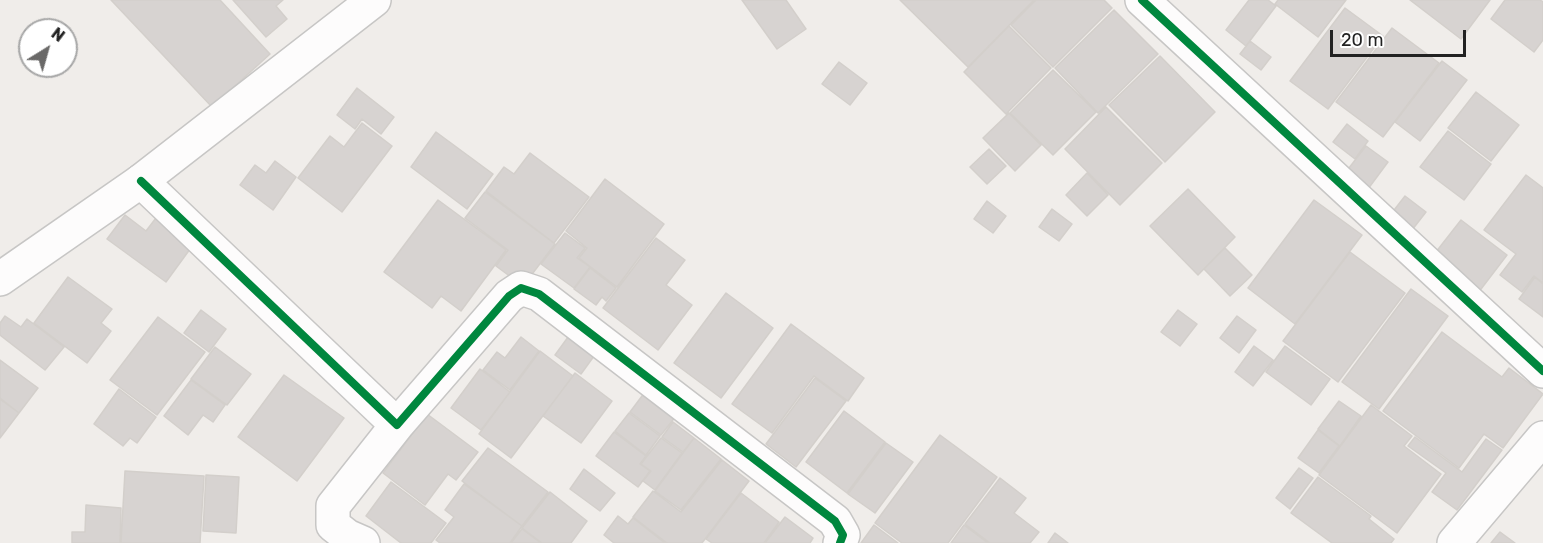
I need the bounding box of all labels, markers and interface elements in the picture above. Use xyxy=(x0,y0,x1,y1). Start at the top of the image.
north arrow xyxy=(18,18,78,78)
scale bar xyxy=(1333,18,1470,56)
text: N xyxy=(48,24,68,46)
text: 20 m xyxy=(1341,29,1383,51)

